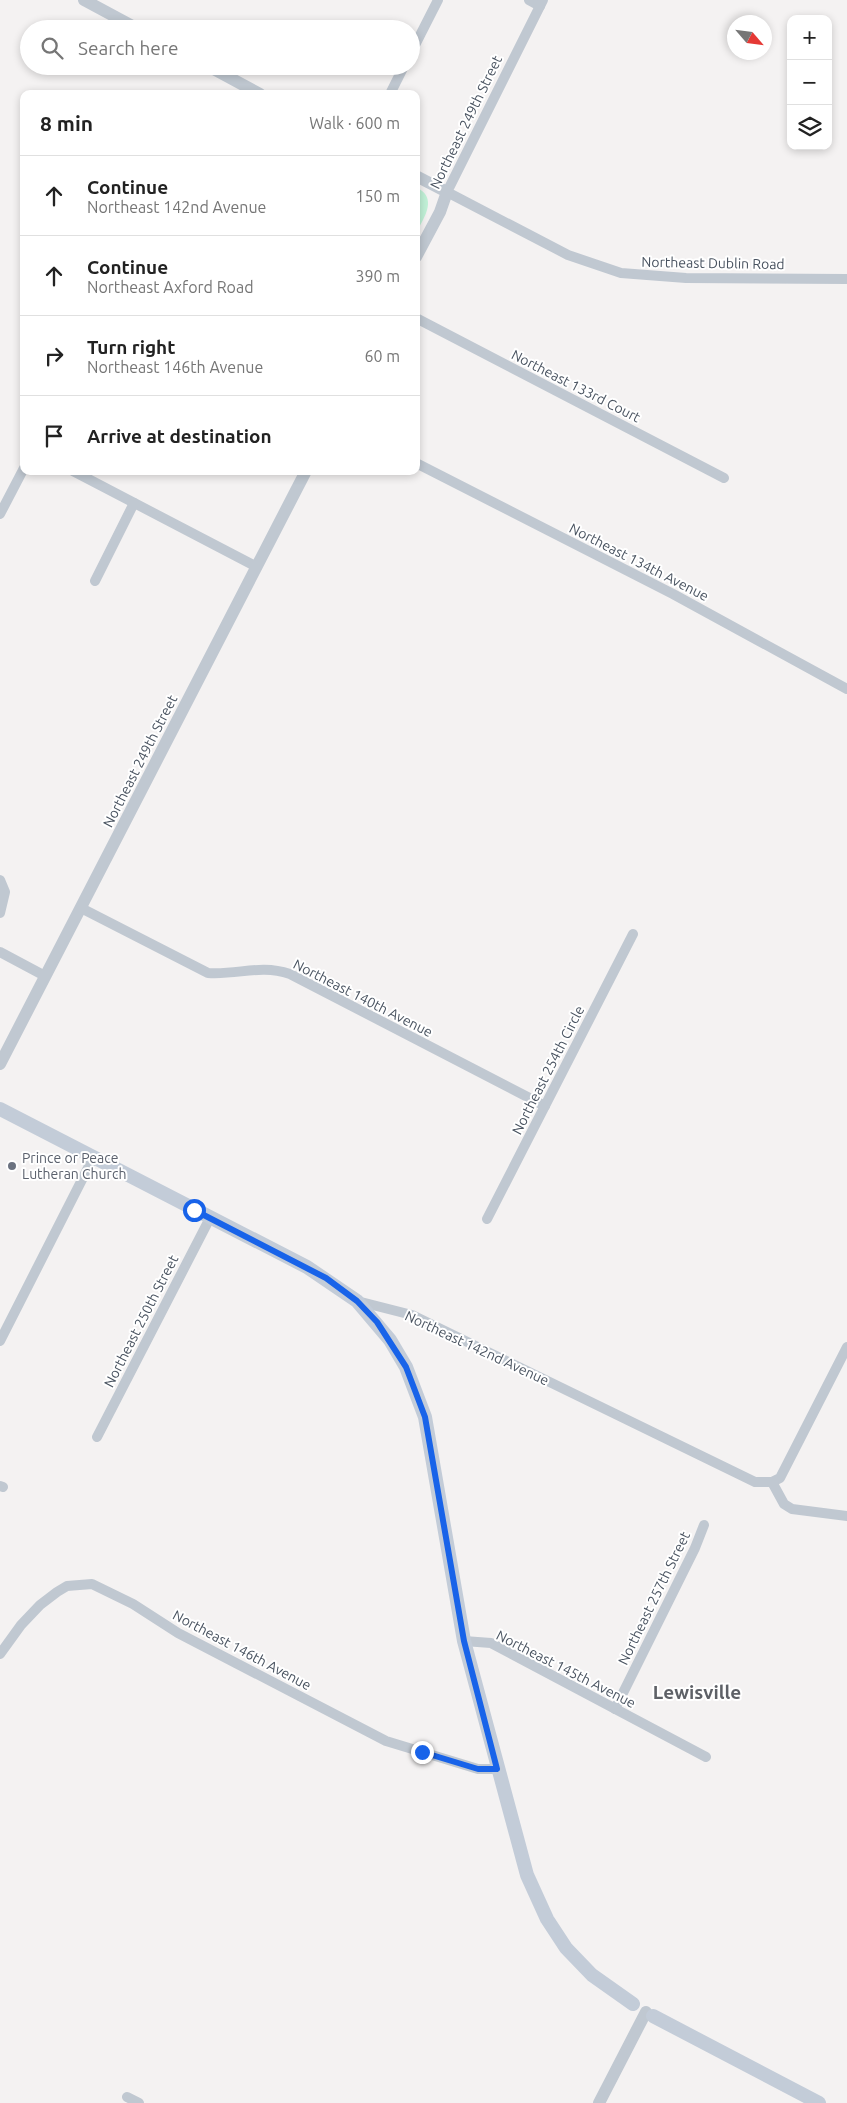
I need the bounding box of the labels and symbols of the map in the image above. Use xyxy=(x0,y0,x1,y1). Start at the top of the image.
north arrow xyxy=(727,15,772,60)
street label: Northeast 249th Street xyxy=(427,52,505,191)
street label: Northeast Dublin Road xyxy=(641,254,785,272)
street label: Northeast 133rd Court xyxy=(509,346,644,426)
street label: Northeast 134th Avenue xyxy=(567,520,711,604)
street label: Northeast 249th Street xyxy=(100,692,181,830)
street label: Northeast 140th Avenue xyxy=(291,956,435,1040)
street label: Northeast 254th Circle xyxy=(509,1003,587,1137)
place label: Prince or Peace Lutheran Church xyxy=(22,1150,126,1182)
marker: Prince or Peace Lutheran Church xyxy=(6,1160,18,1172)
route start xyxy=(183,1199,206,1222)
street label: Northeast 250th Street xyxy=(101,1252,182,1390)
street label: Northeast 142nd Avenue xyxy=(402,1308,552,1388)
street label: Northeast 257th Street xyxy=(615,1528,693,1667)
street label: Northeast 146th Avenue xyxy=(170,1607,314,1693)
street label: Northeast 145th Avenue xyxy=(494,1627,638,1711)
district label: Lewisville xyxy=(653,1681,741,1703)
route end xyxy=(411,1741,434,1764)

